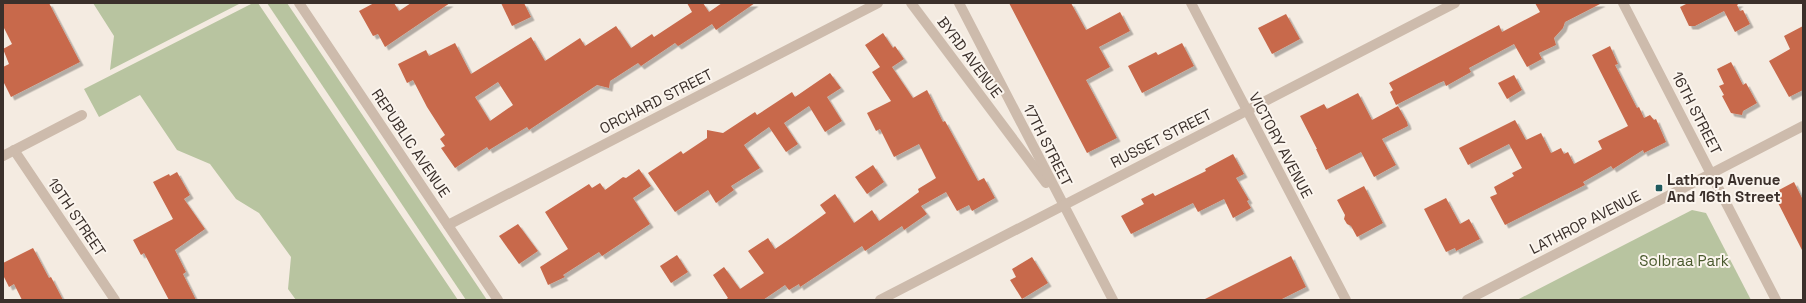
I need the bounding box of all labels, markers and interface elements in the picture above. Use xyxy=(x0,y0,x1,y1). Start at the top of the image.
street label: BYRD AVENUE xyxy=(933,13,1007,101)
street label: ORCHARD STREET xyxy=(596,64,716,138)
street label: 16TH STREET xyxy=(1668,68,1726,158)
street label: REPUBLIC AVENUE xyxy=(368,85,454,201)
street label: VICTORY AVENUE xyxy=(1245,89,1317,201)
street label: 17TH STREET xyxy=(1019,101,1077,190)
street label: RUSSET STREET xyxy=(1107,104,1215,172)
place label: Lathrop Avenue And 16th Street xyxy=(1667,170,1781,206)
street label: 19TH STREET xyxy=(44,174,110,260)
marker: Lathrop Avenue And 16th Street xyxy=(1654,183,1664,193)
street label: LATHROP AVENUE xyxy=(1526,186,1644,258)
park label: Solbraa Park xyxy=(1639,251,1729,270)

